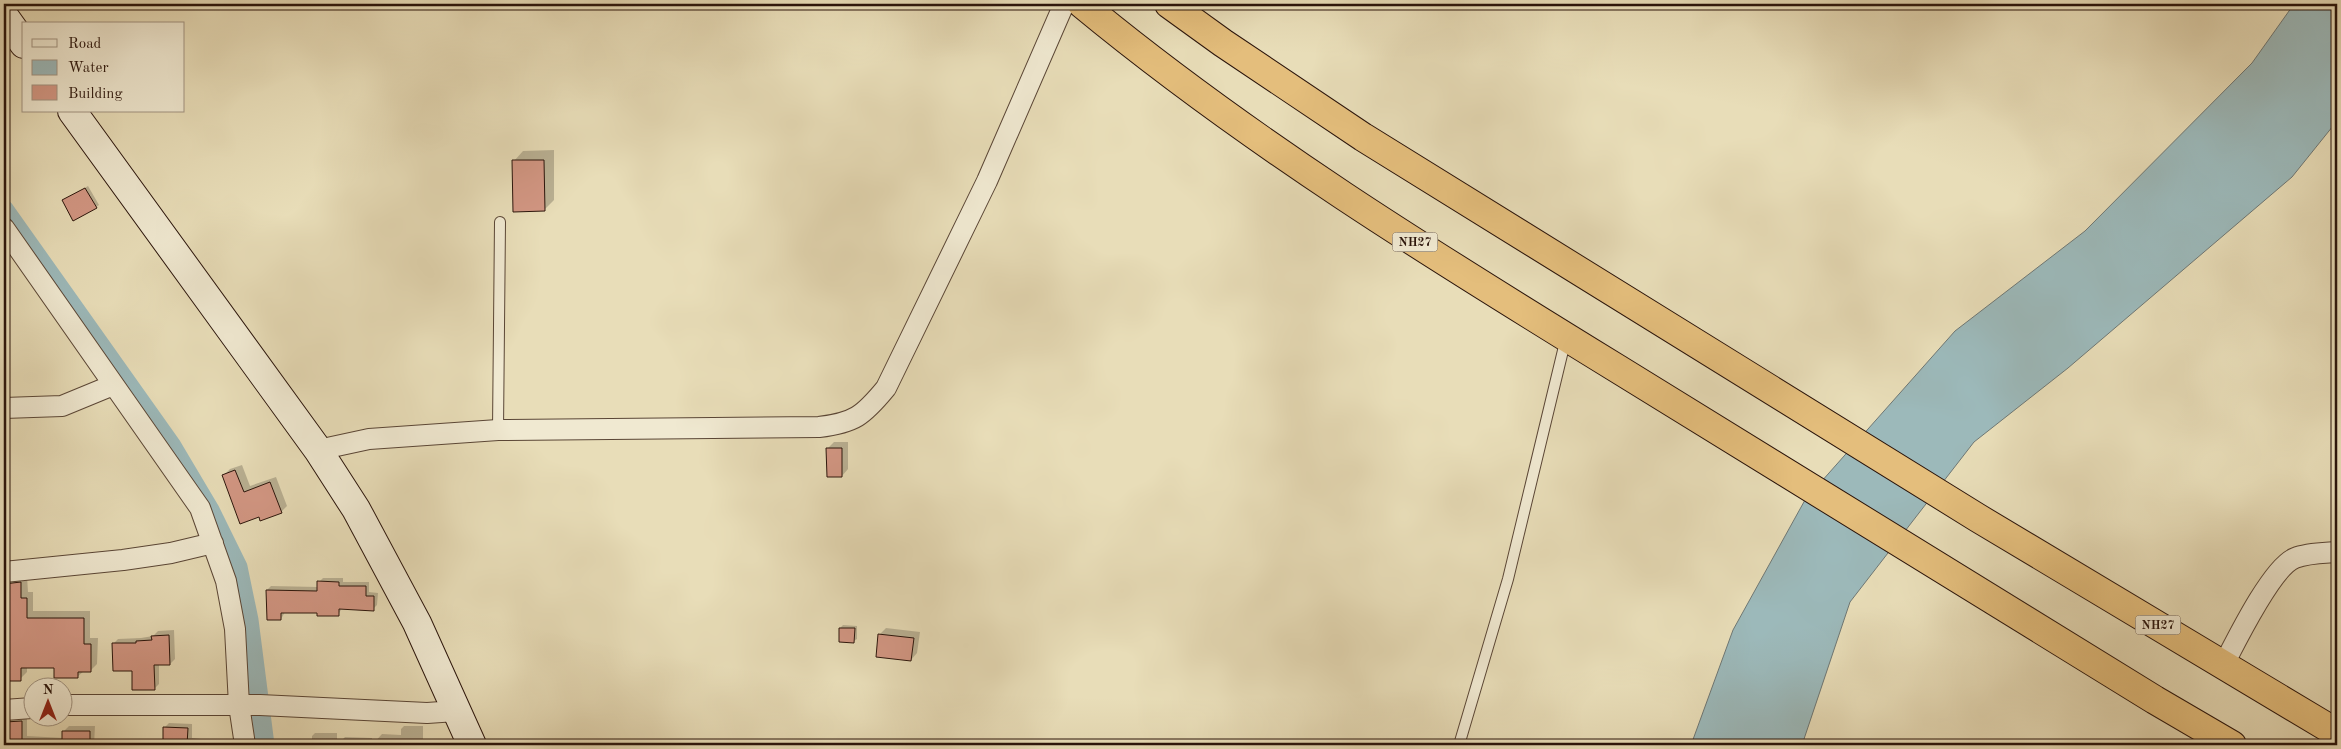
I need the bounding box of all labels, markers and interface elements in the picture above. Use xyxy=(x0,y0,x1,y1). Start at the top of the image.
legend xyxy=(22,22,185,112)
text: Road xyxy=(68,37,102,52)
text: Water xyxy=(68,61,109,76)
text: Building xyxy=(68,87,123,102)
road number: NH27 xyxy=(1392,232,1438,252)
road number: NH27 xyxy=(2136,616,2180,634)
north arrow xyxy=(22,676,72,726)
text: N xyxy=(43,683,54,697)

